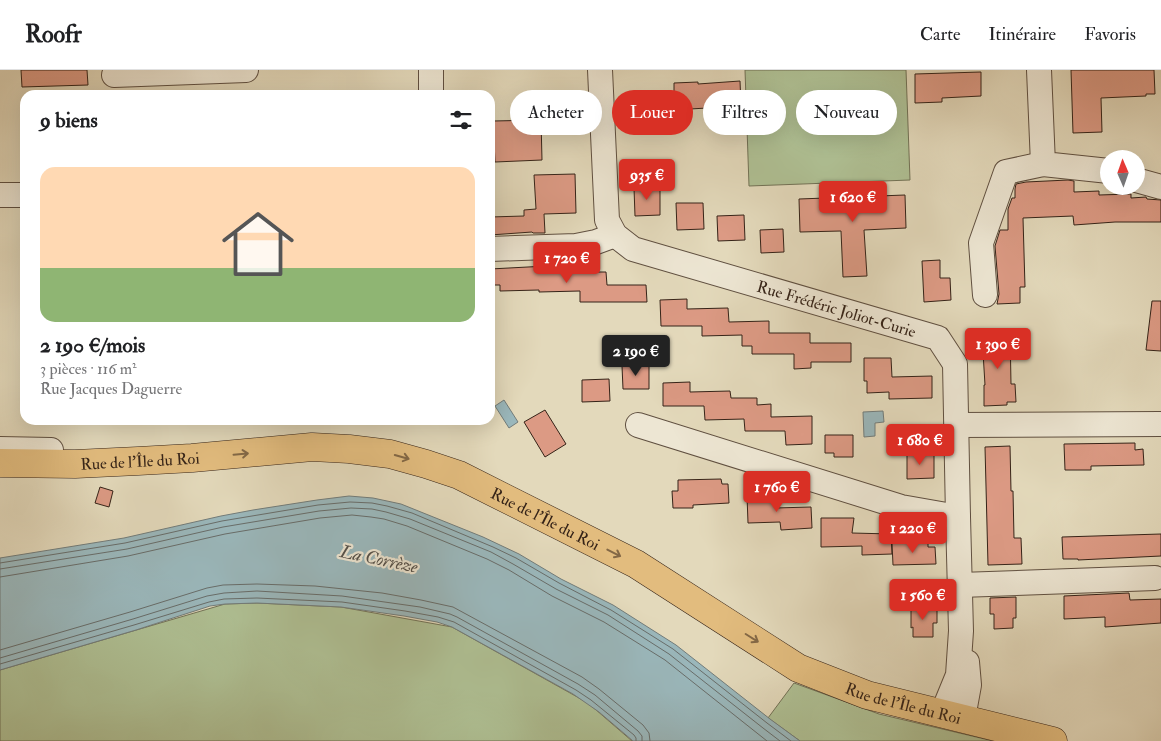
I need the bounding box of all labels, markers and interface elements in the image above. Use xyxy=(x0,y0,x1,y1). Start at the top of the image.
text: Roofr xyxy=(25,19,82,50)
text: Carte xyxy=(920,23,961,46)
text: Itinéraire xyxy=(989,23,1056,46)
text: Favoris xyxy=(1084,23,1136,46)
chip: Acheter xyxy=(510,90,602,135)
chip: Louer xyxy=(612,90,693,135)
chip: Filtres xyxy=(703,90,786,135)
chip: Nouveau xyxy=(796,90,897,135)
icon: filters xyxy=(447,106,475,134)
text: 9 biens xyxy=(40,107,98,134)
north arrow xyxy=(1100,150,1145,195)
map controls xyxy=(1100,150,1145,195)
pin: 935 € xyxy=(612,158,682,201)
text: 935 € xyxy=(630,165,664,185)
pin: 1 620 € xyxy=(807,180,899,223)
text: 1 620 € xyxy=(830,187,876,207)
icon: home xyxy=(213,199,303,289)
pin: 1 720 € xyxy=(521,242,613,284)
text: 1 720 € xyxy=(544,248,590,268)
street label: Rue Frédéric Joliot-Curie xyxy=(754,277,919,342)
pin: 1 390 € xyxy=(952,328,1044,370)
text: 2 190 €/mois xyxy=(40,332,145,359)
pin: 2 190 € xyxy=(590,334,682,377)
text: 1 390 € xyxy=(976,334,1020,354)
text: 2 190 € xyxy=(613,341,659,361)
text: 3 pièces · 116 m² xyxy=(40,359,137,379)
text: Rue Jacques Daguerre xyxy=(40,379,182,399)
pin: 1 680 € xyxy=(874,424,966,466)
text: 1 680 € xyxy=(897,430,943,450)
street label: Rue de l'Île du Roi xyxy=(80,448,200,475)
one-way arrow xyxy=(233,449,249,459)
one-way arrow xyxy=(394,453,410,463)
pin: 1 760 € xyxy=(731,470,823,513)
text: 1 760 € xyxy=(754,477,800,497)
street label: Rue de l'Île du Roi xyxy=(487,484,603,555)
pin: 1 220 € xyxy=(867,512,959,554)
text: 1 220 € xyxy=(890,518,936,538)
water label: La Corrèze xyxy=(337,540,421,579)
one-way arrow xyxy=(606,548,621,558)
pin: 1 560 € xyxy=(877,578,969,621)
text: 1 560 € xyxy=(900,585,946,605)
one-way arrow xyxy=(745,633,759,643)
street label: Rue de l'Île du Roi xyxy=(842,678,963,729)

